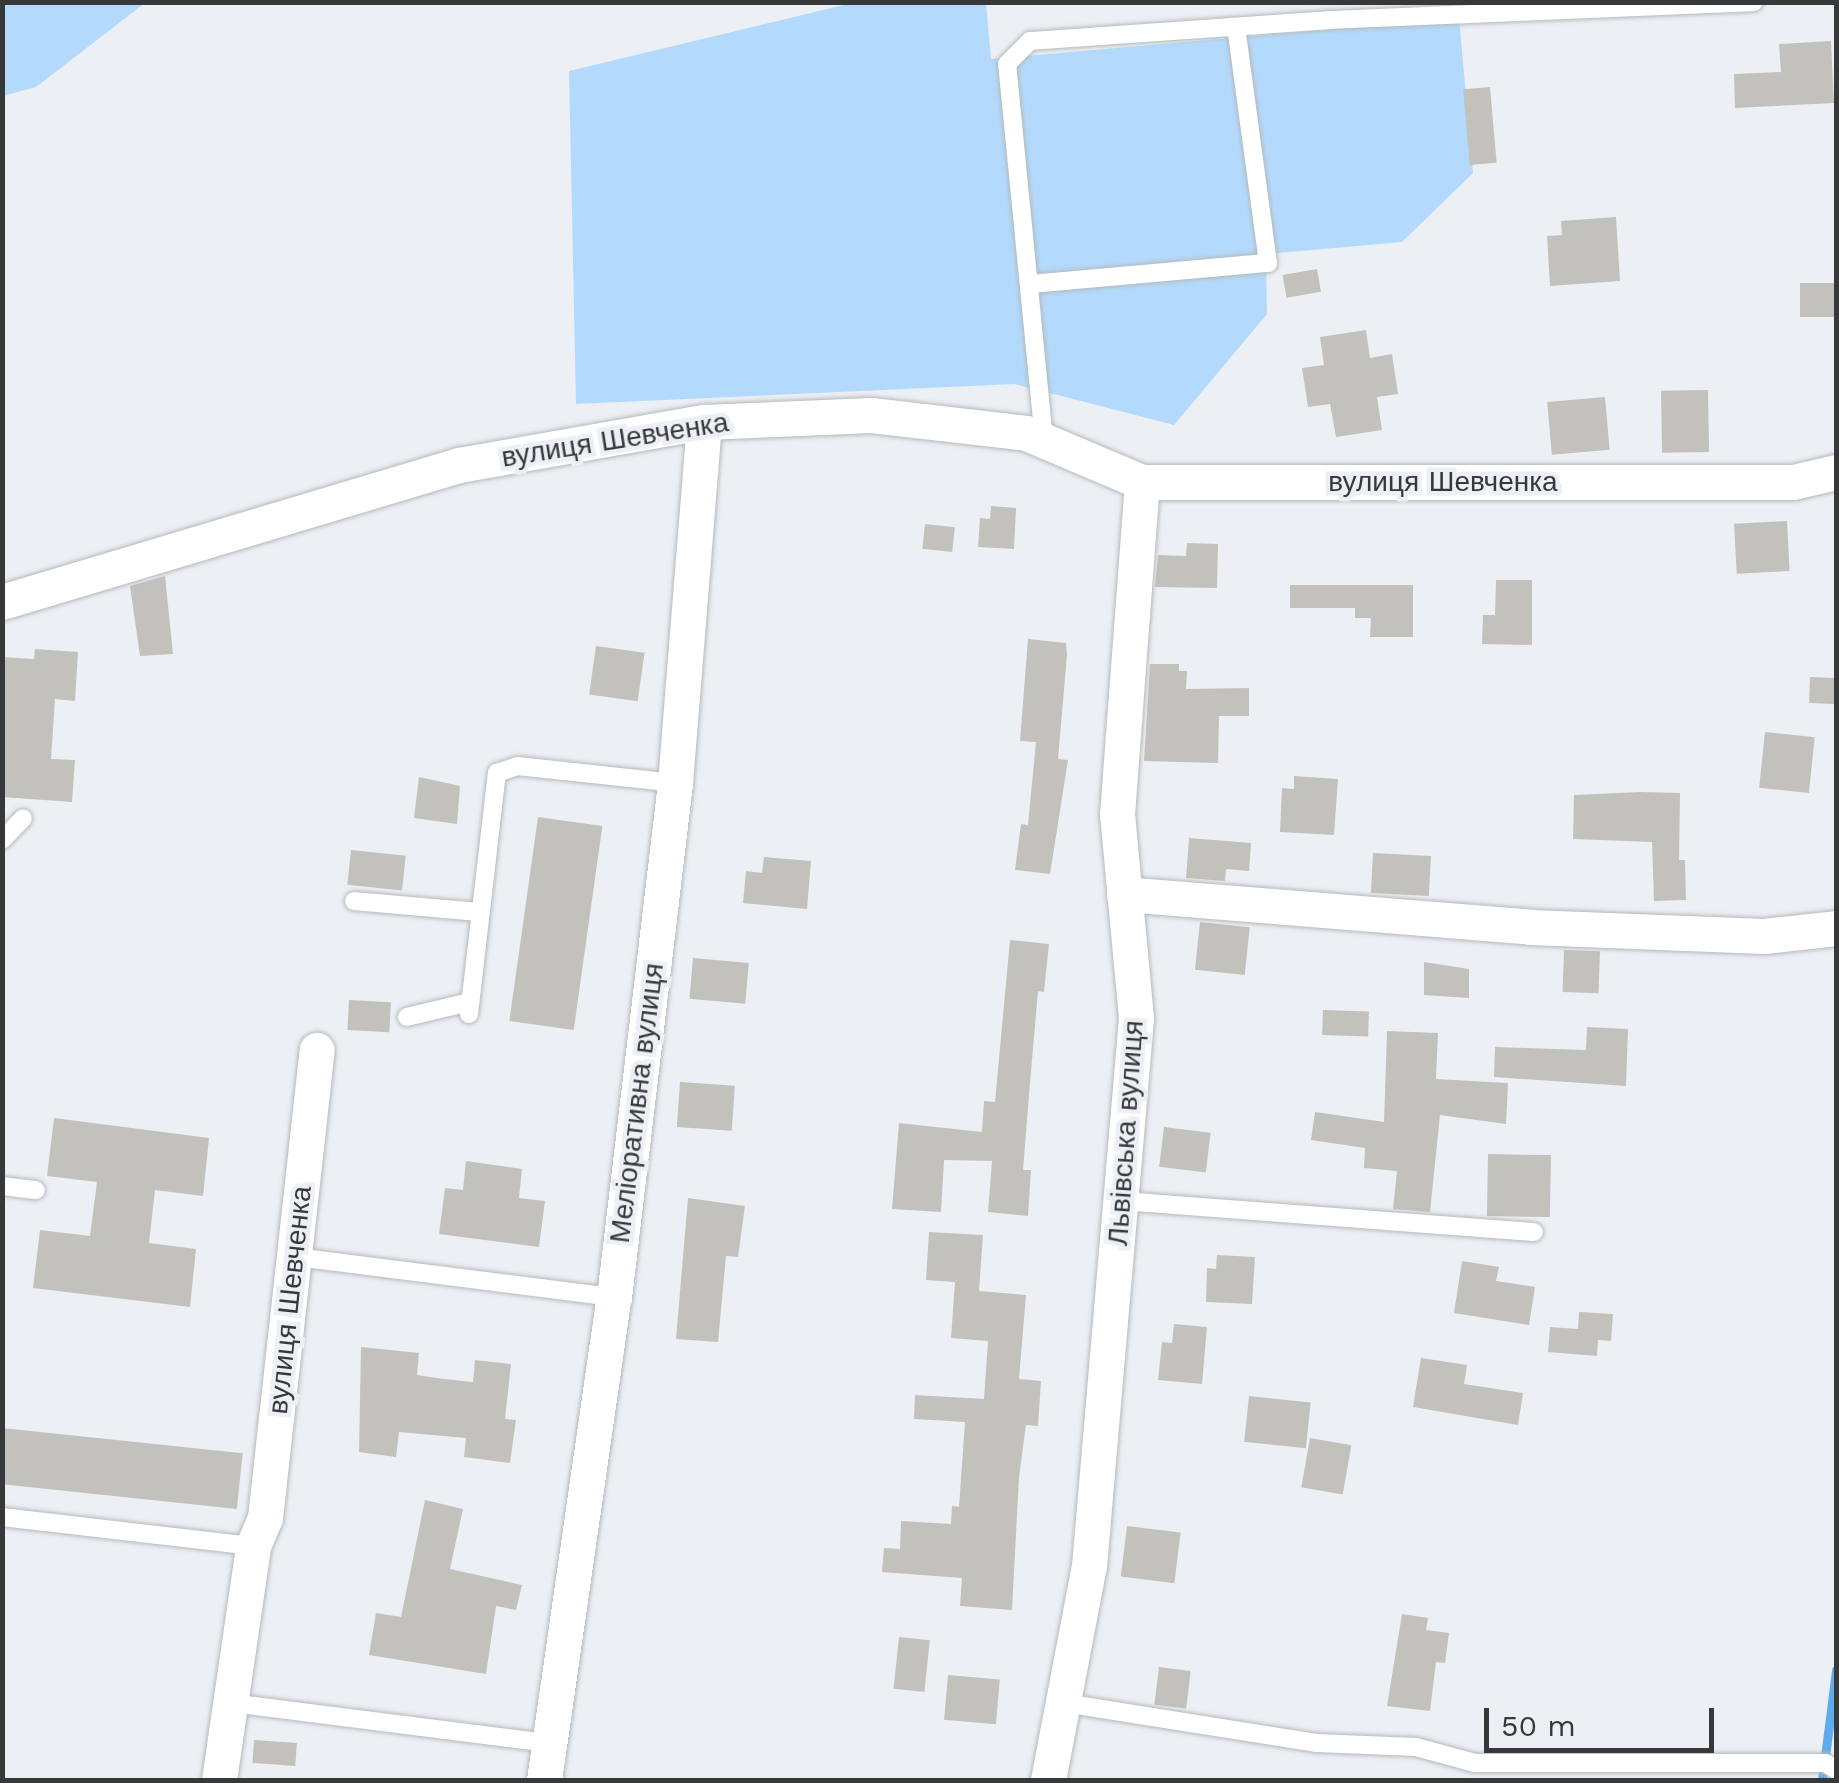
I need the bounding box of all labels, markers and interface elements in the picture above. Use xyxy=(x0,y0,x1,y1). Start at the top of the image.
street label: вулиця Шевченка xyxy=(499,405,731,475)
street label: вулиця Шевченка xyxy=(1328,465,1558,499)
street label: Меліоративна вулиця xyxy=(603,961,671,1245)
street label: Львівська вулиця xyxy=(1101,1019,1151,1247)
street label: вулиця Шевченка xyxy=(261,1184,319,1416)
scale bar xyxy=(1489,1688,1719,1750)
text: 50 m xyxy=(1501,1708,1576,1743)

